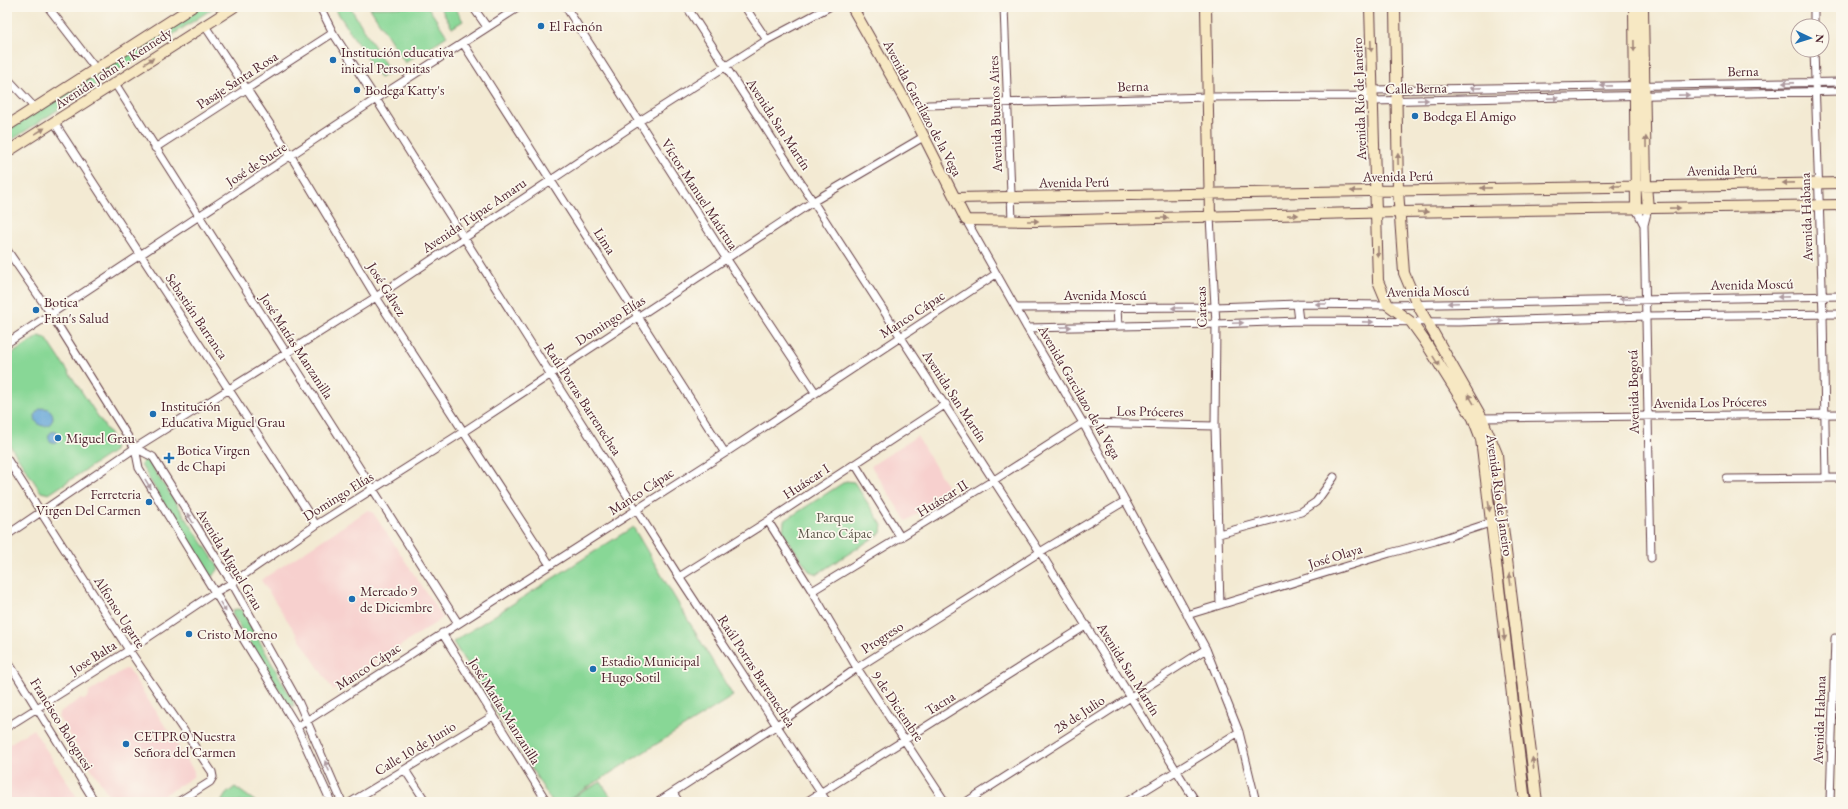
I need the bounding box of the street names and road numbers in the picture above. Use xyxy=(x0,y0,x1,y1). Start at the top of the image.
street label: Avenida John F. Kennedy xyxy=(50,23,176,113)
street label: Avenida Garcilazo de la Vega xyxy=(879,36,967,180)
street label: Avenida Río de Janeiro xyxy=(1348,37,1370,162)
street label: Pasaje Santa Rosa xyxy=(193,47,281,113)
street label: Avenida Buenos Aires xyxy=(984,55,1006,174)
street label: Berna xyxy=(1727,62,1759,80)
street label: Avenida San Martín xyxy=(742,74,816,174)
street label: Berna xyxy=(1117,76,1149,96)
street label: Calle Berna xyxy=(1385,78,1447,98)
street label: Víctor Manuel Maúrtua xyxy=(657,135,743,253)
street label: José de Sucre xyxy=(221,137,290,191)
street label: Avenida Perú xyxy=(1685,160,1758,180)
street label: Avenida Perú xyxy=(1361,166,1434,186)
street label: Avenida Perú xyxy=(1037,172,1110,192)
street label: Avenida Habana xyxy=(1795,172,1817,263)
street label: Avenida Túpac Amaru xyxy=(417,173,530,257)
street label: Lima xyxy=(590,224,620,258)
street label: José Gálvez xyxy=(363,258,411,320)
street label: Sebastián Barranca xyxy=(162,270,233,363)
street label: Avenida Moscú xyxy=(1709,274,1794,294)
street label: Avenida Moscú xyxy=(1385,281,1470,301)
street label: Manco Cápac xyxy=(876,286,948,342)
street label: Avenida Moscú xyxy=(1062,286,1147,304)
street label: Caracas xyxy=(1191,286,1211,328)
street label: José Matías Manzanilla xyxy=(256,289,338,403)
street label: Domingo Elías xyxy=(572,290,649,349)
street label: Avenida Garcilazo de la Vega xyxy=(1034,321,1126,463)
street label: Raúl Porras Barrenechea xyxy=(540,339,626,459)
street label: Avenida San Martín xyxy=(918,346,992,446)
street label: Avenida Bogotá xyxy=(1623,349,1643,435)
street label: Avenida Los Próceres xyxy=(1652,392,1767,412)
street label: Los Próceres xyxy=(1116,401,1184,421)
street label: Avenida Río de Janeiro xyxy=(1482,432,1517,557)
street label: Huáscar I xyxy=(779,459,833,503)
street label: Manco Cápac xyxy=(605,463,677,519)
street label: Domingo Elías xyxy=(299,467,377,525)
street label: Huáscar II xyxy=(913,475,971,521)
street label: Avenida Miguel Grau xyxy=(192,504,268,614)
street label: José Olaya xyxy=(1305,539,1365,573)
street label: Alfonso Ugarte xyxy=(90,572,150,652)
street label: Raúl Porras Barrenechea xyxy=(714,611,800,731)
street label: Progreso xyxy=(857,617,907,657)
street label: Avenida San Martín xyxy=(1093,618,1165,719)
street label: Jose Balta xyxy=(65,635,120,679)
street label: Manco Cápac xyxy=(332,638,404,694)
street label: José Matías Manzanilla xyxy=(464,653,545,768)
street label: 9 de Diciembre xyxy=(868,667,929,745)
street label: Francisco Bolognesi xyxy=(26,674,98,774)
street label: Avenida Habana xyxy=(1808,675,1830,766)
street label: Tacna xyxy=(922,687,959,719)
street label: 28 de Julio xyxy=(1050,691,1108,737)
street label: Calle 10 de Junio xyxy=(371,717,459,779)

